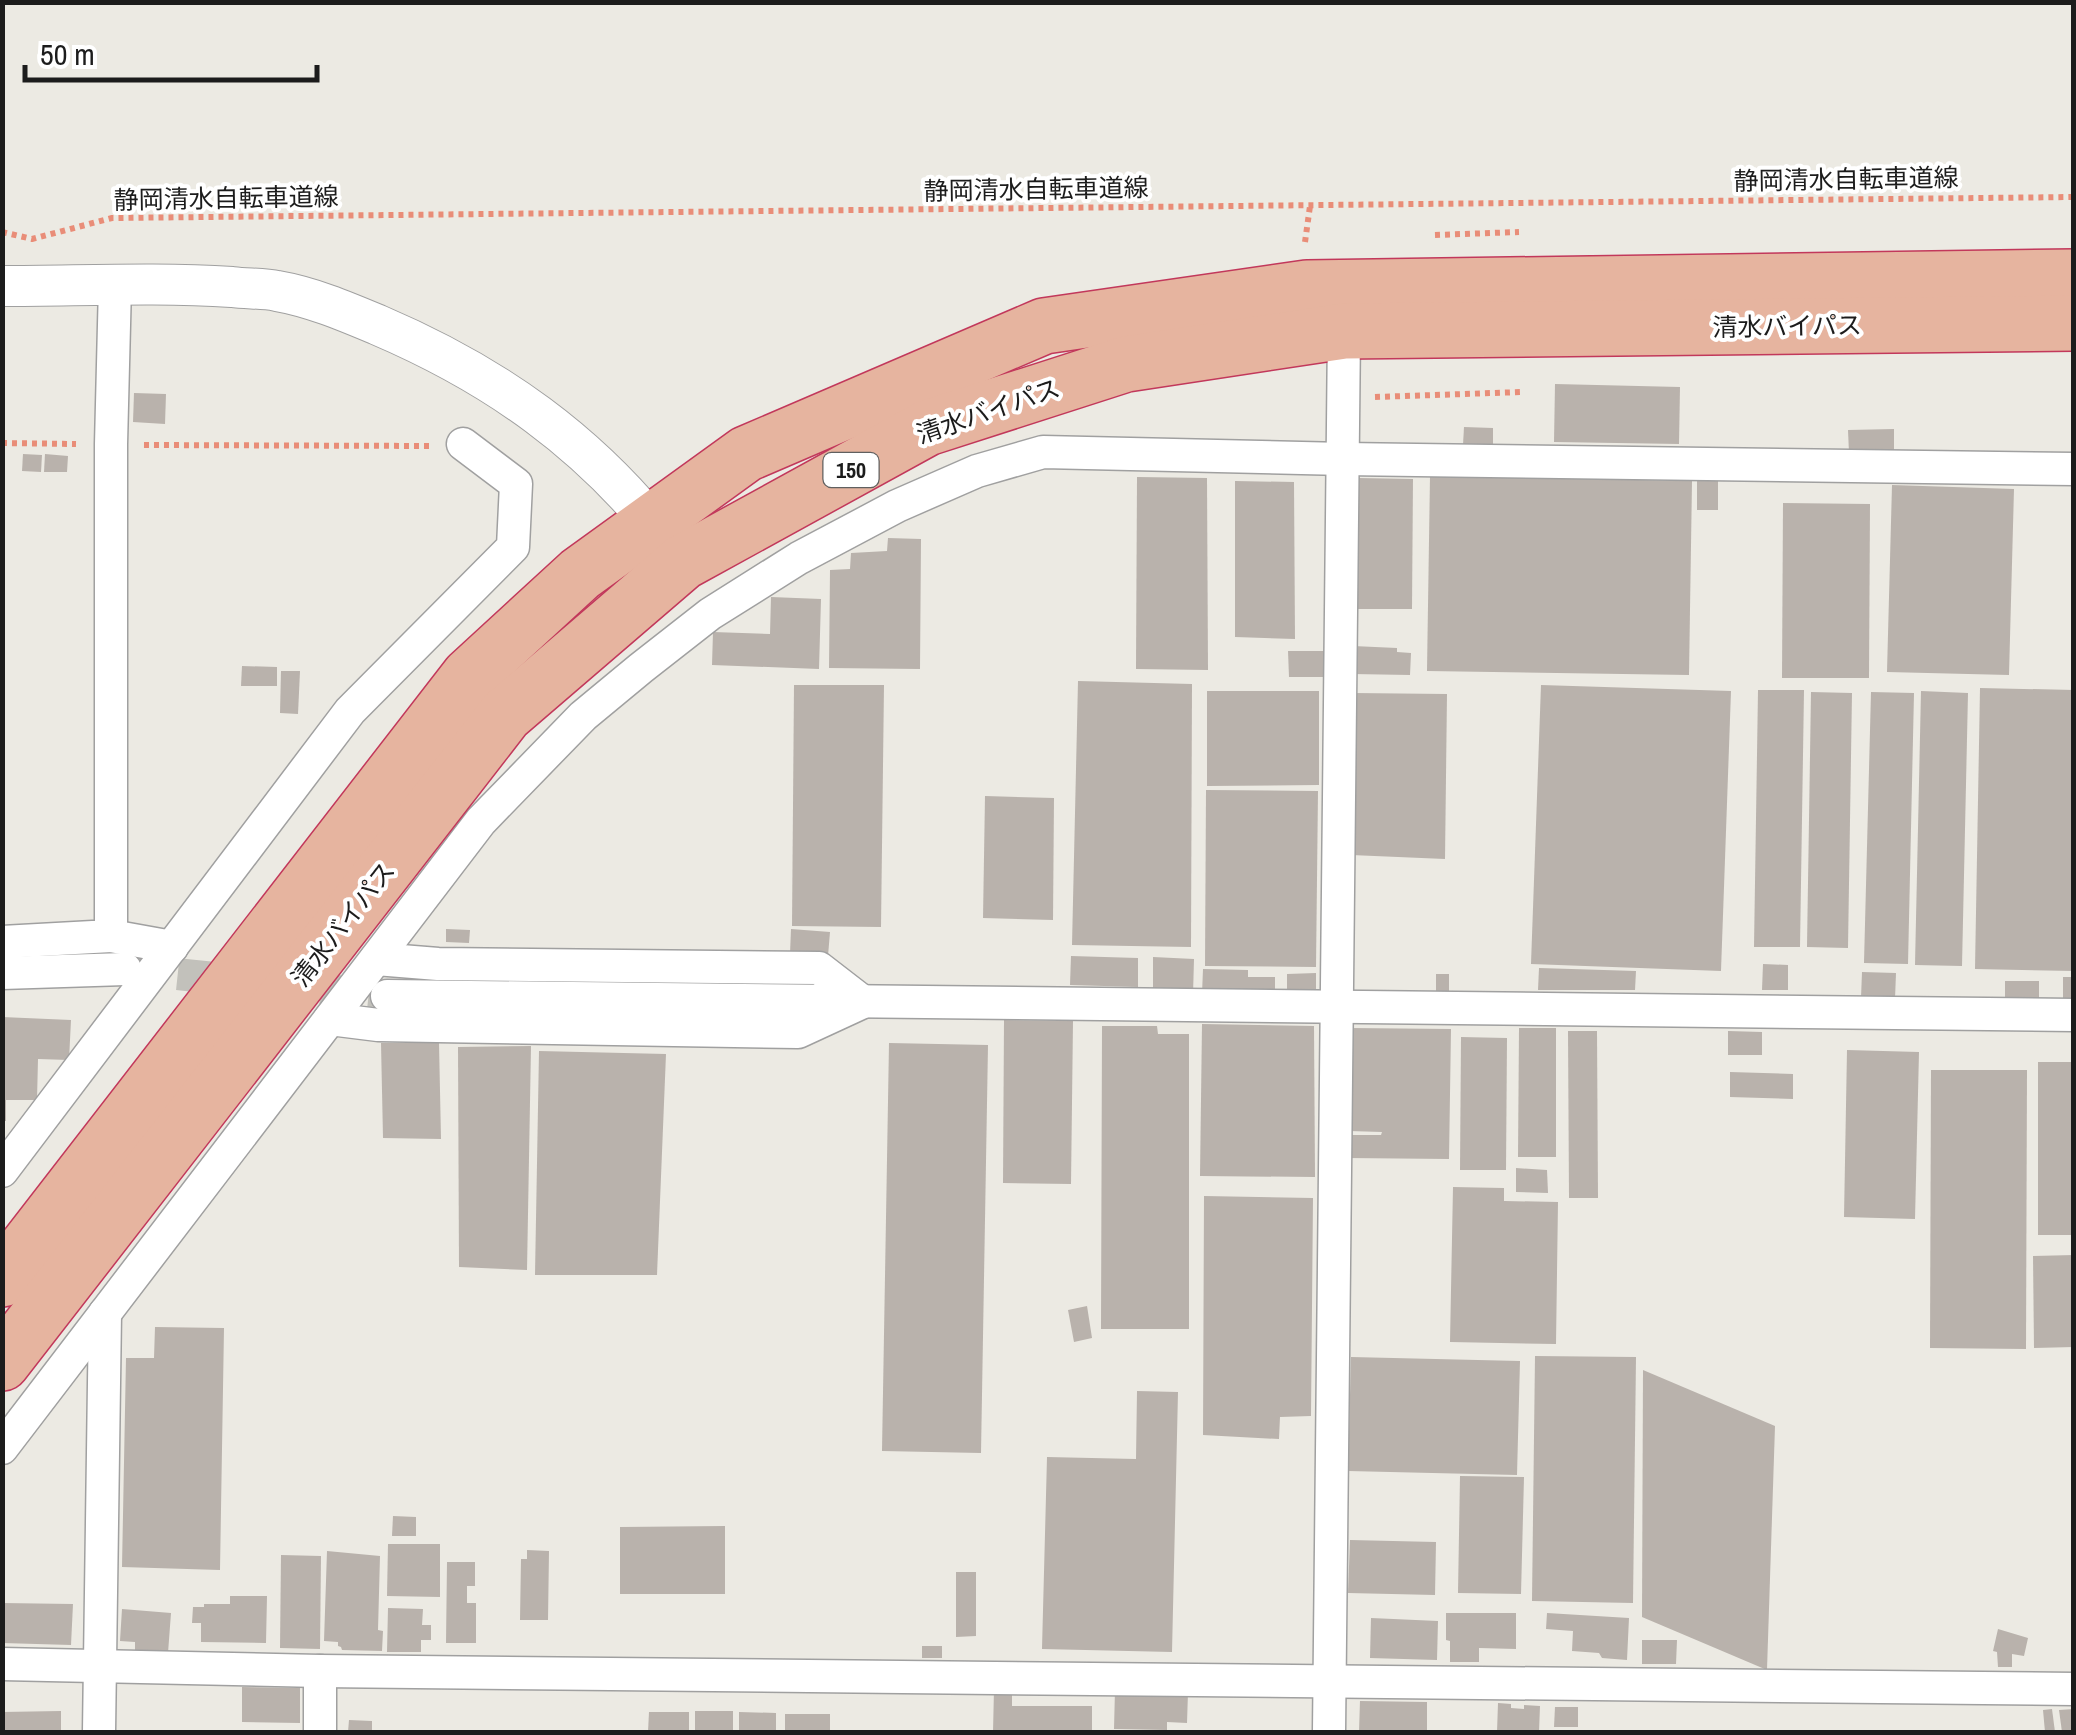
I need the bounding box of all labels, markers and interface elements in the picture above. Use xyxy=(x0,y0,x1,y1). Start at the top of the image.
scale bar xyxy=(25,20,318,82)
text: 50 m xyxy=(40,34,95,74)
street label: 静岡清水自転車道線 xyxy=(1733,160,1959,198)
street label: 静岡清水自転車道線 xyxy=(923,170,1149,208)
street label: 静岡清水自転車道線 xyxy=(113,179,339,217)
street label: 清水バイパス xyxy=(1712,308,1862,344)
street label: 清水バイパス xyxy=(912,371,1064,451)
road number: 150 xyxy=(824,453,878,487)
street label: 清水バイパス xyxy=(284,855,402,993)

